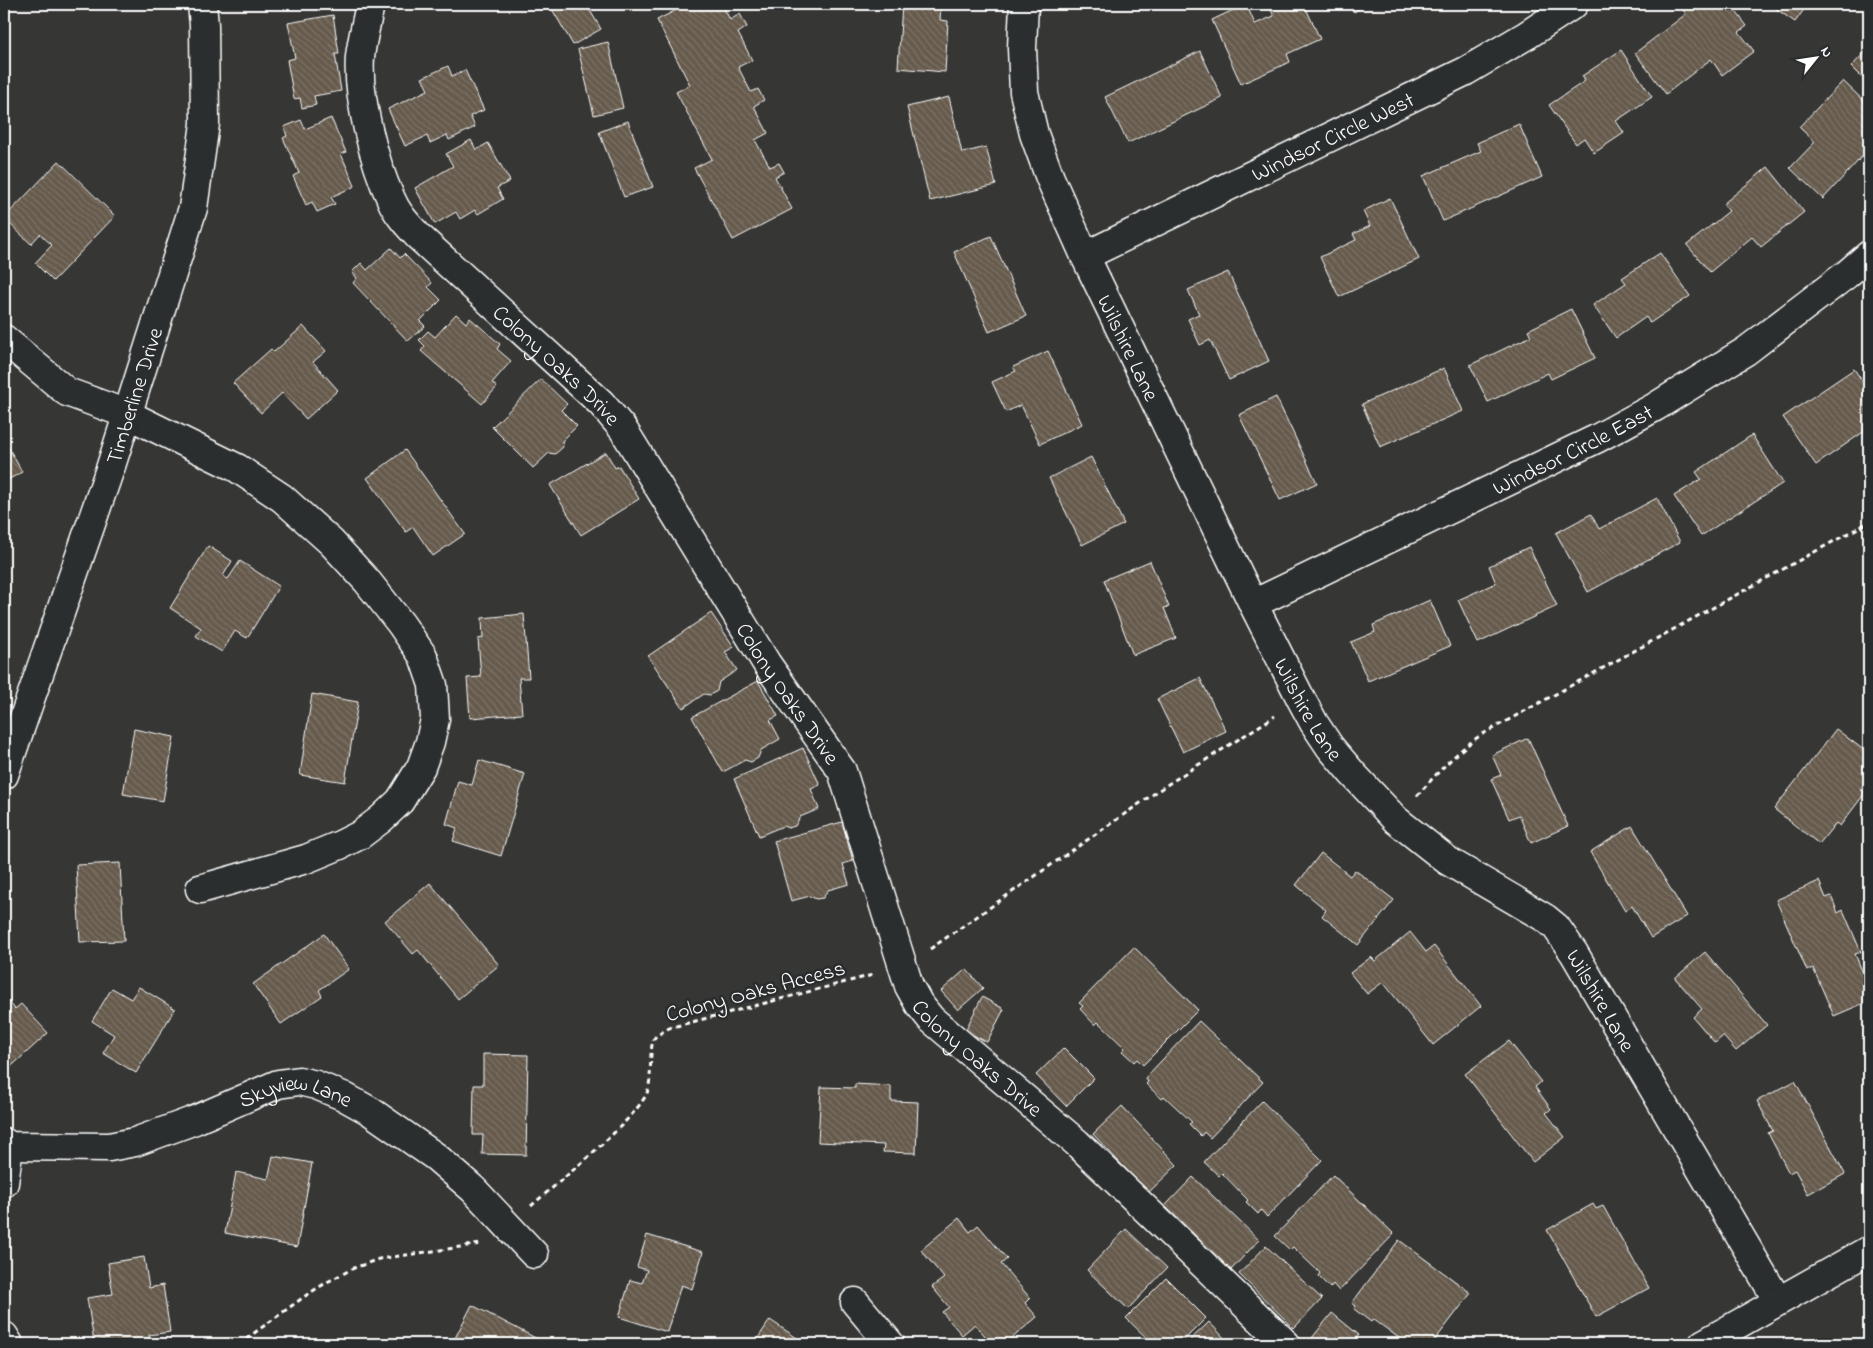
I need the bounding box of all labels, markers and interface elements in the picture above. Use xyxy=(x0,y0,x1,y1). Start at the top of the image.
north arrow xyxy=(1790,32,1840,82)
text: N xyxy=(1815,43,1837,62)
street label: Windsor Circle West xyxy=(1247,85,1421,192)
street label: Wilshire Lane xyxy=(1087,290,1166,407)
street label: Colony Oaks Drive xyxy=(484,298,627,434)
street label: Timberline Drive xyxy=(100,324,173,469)
street label: Windsor Circle East xyxy=(1488,398,1660,505)
street label: Colony Oaks Drive xyxy=(726,618,846,772)
street label: Wilshire Lane xyxy=(1264,653,1349,770)
street label: Wilshire Lane xyxy=(1556,944,1642,1059)
street label: Colony Oaks Access xyxy=(662,954,849,1033)
street label: Colony Oaks Drive xyxy=(902,994,1049,1126)
street label: Skyview Lane xyxy=(234,1067,358,1118)

